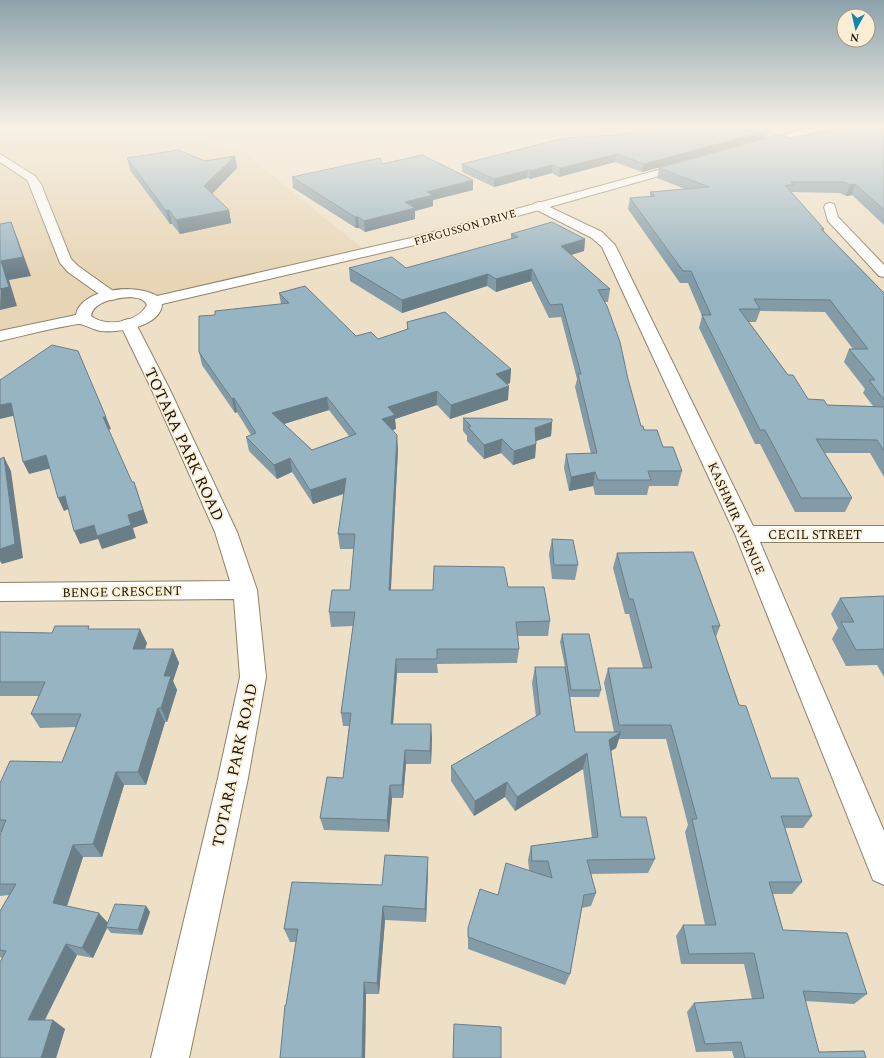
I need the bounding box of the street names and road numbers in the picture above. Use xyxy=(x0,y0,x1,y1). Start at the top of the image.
street label: FERGUSSON DRIVE xyxy=(412,205,518,250)
street label: TOTARA PARK ROAD xyxy=(138,364,230,525)
street label: KASHMIR AVENUE xyxy=(702,459,770,578)
street label: CECIL STREET xyxy=(768,525,862,545)
street label: BENGE CRESCENT xyxy=(62,581,182,603)
street label: TOTARA PARK ROAD xyxy=(206,681,264,849)

